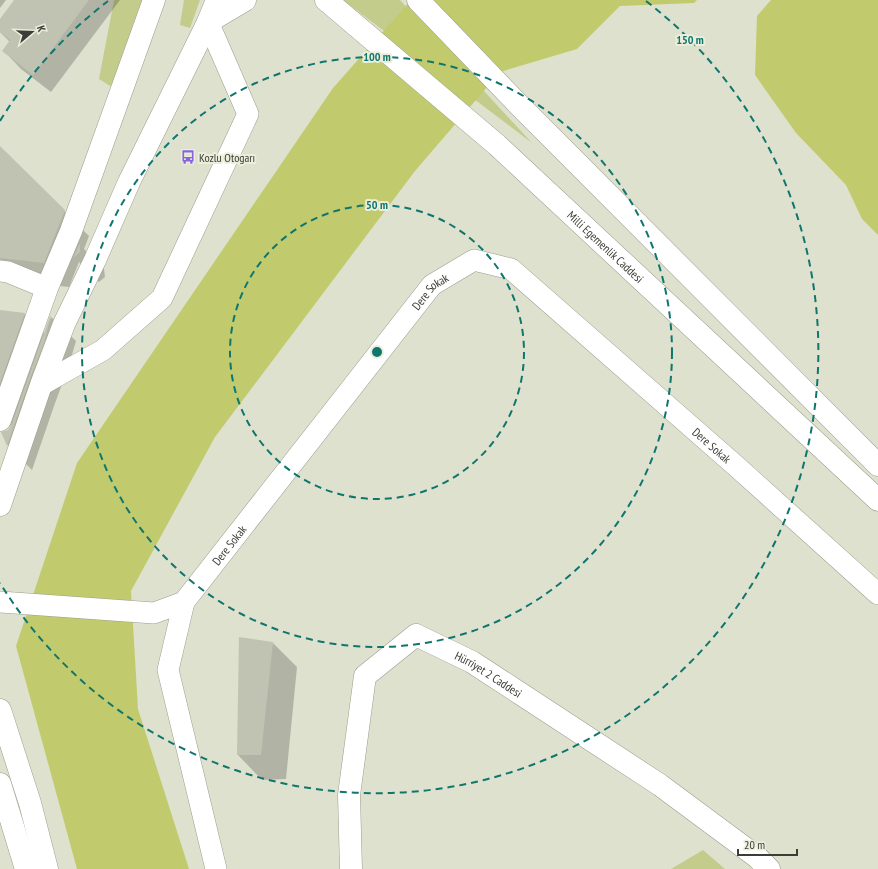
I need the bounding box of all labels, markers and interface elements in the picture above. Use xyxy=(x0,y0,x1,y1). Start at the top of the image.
north arrow xyxy=(12,12,52,52)
text: K xyxy=(34,24,49,34)
text: 150 m xyxy=(676,32,704,47)
text: 100 m xyxy=(363,49,391,64)
bus stop icon: Kozlu Otogarı xyxy=(180,149,196,165)
place label: Kozlu Otogarı xyxy=(199,150,255,165)
text: 50 m xyxy=(366,197,388,212)
street label: Milli Egemenlik Caddesi xyxy=(565,207,647,286)
street label: Dere Sokak xyxy=(408,269,451,313)
centre of rings xyxy=(370,345,384,359)
street label: Dere Sokak xyxy=(690,424,735,466)
street label: Dere Sokak xyxy=(209,522,249,568)
street label: Hürriyet 2 Caddesi xyxy=(453,647,525,700)
scale bar xyxy=(738,831,797,857)
text: 20 m xyxy=(744,837,765,852)

